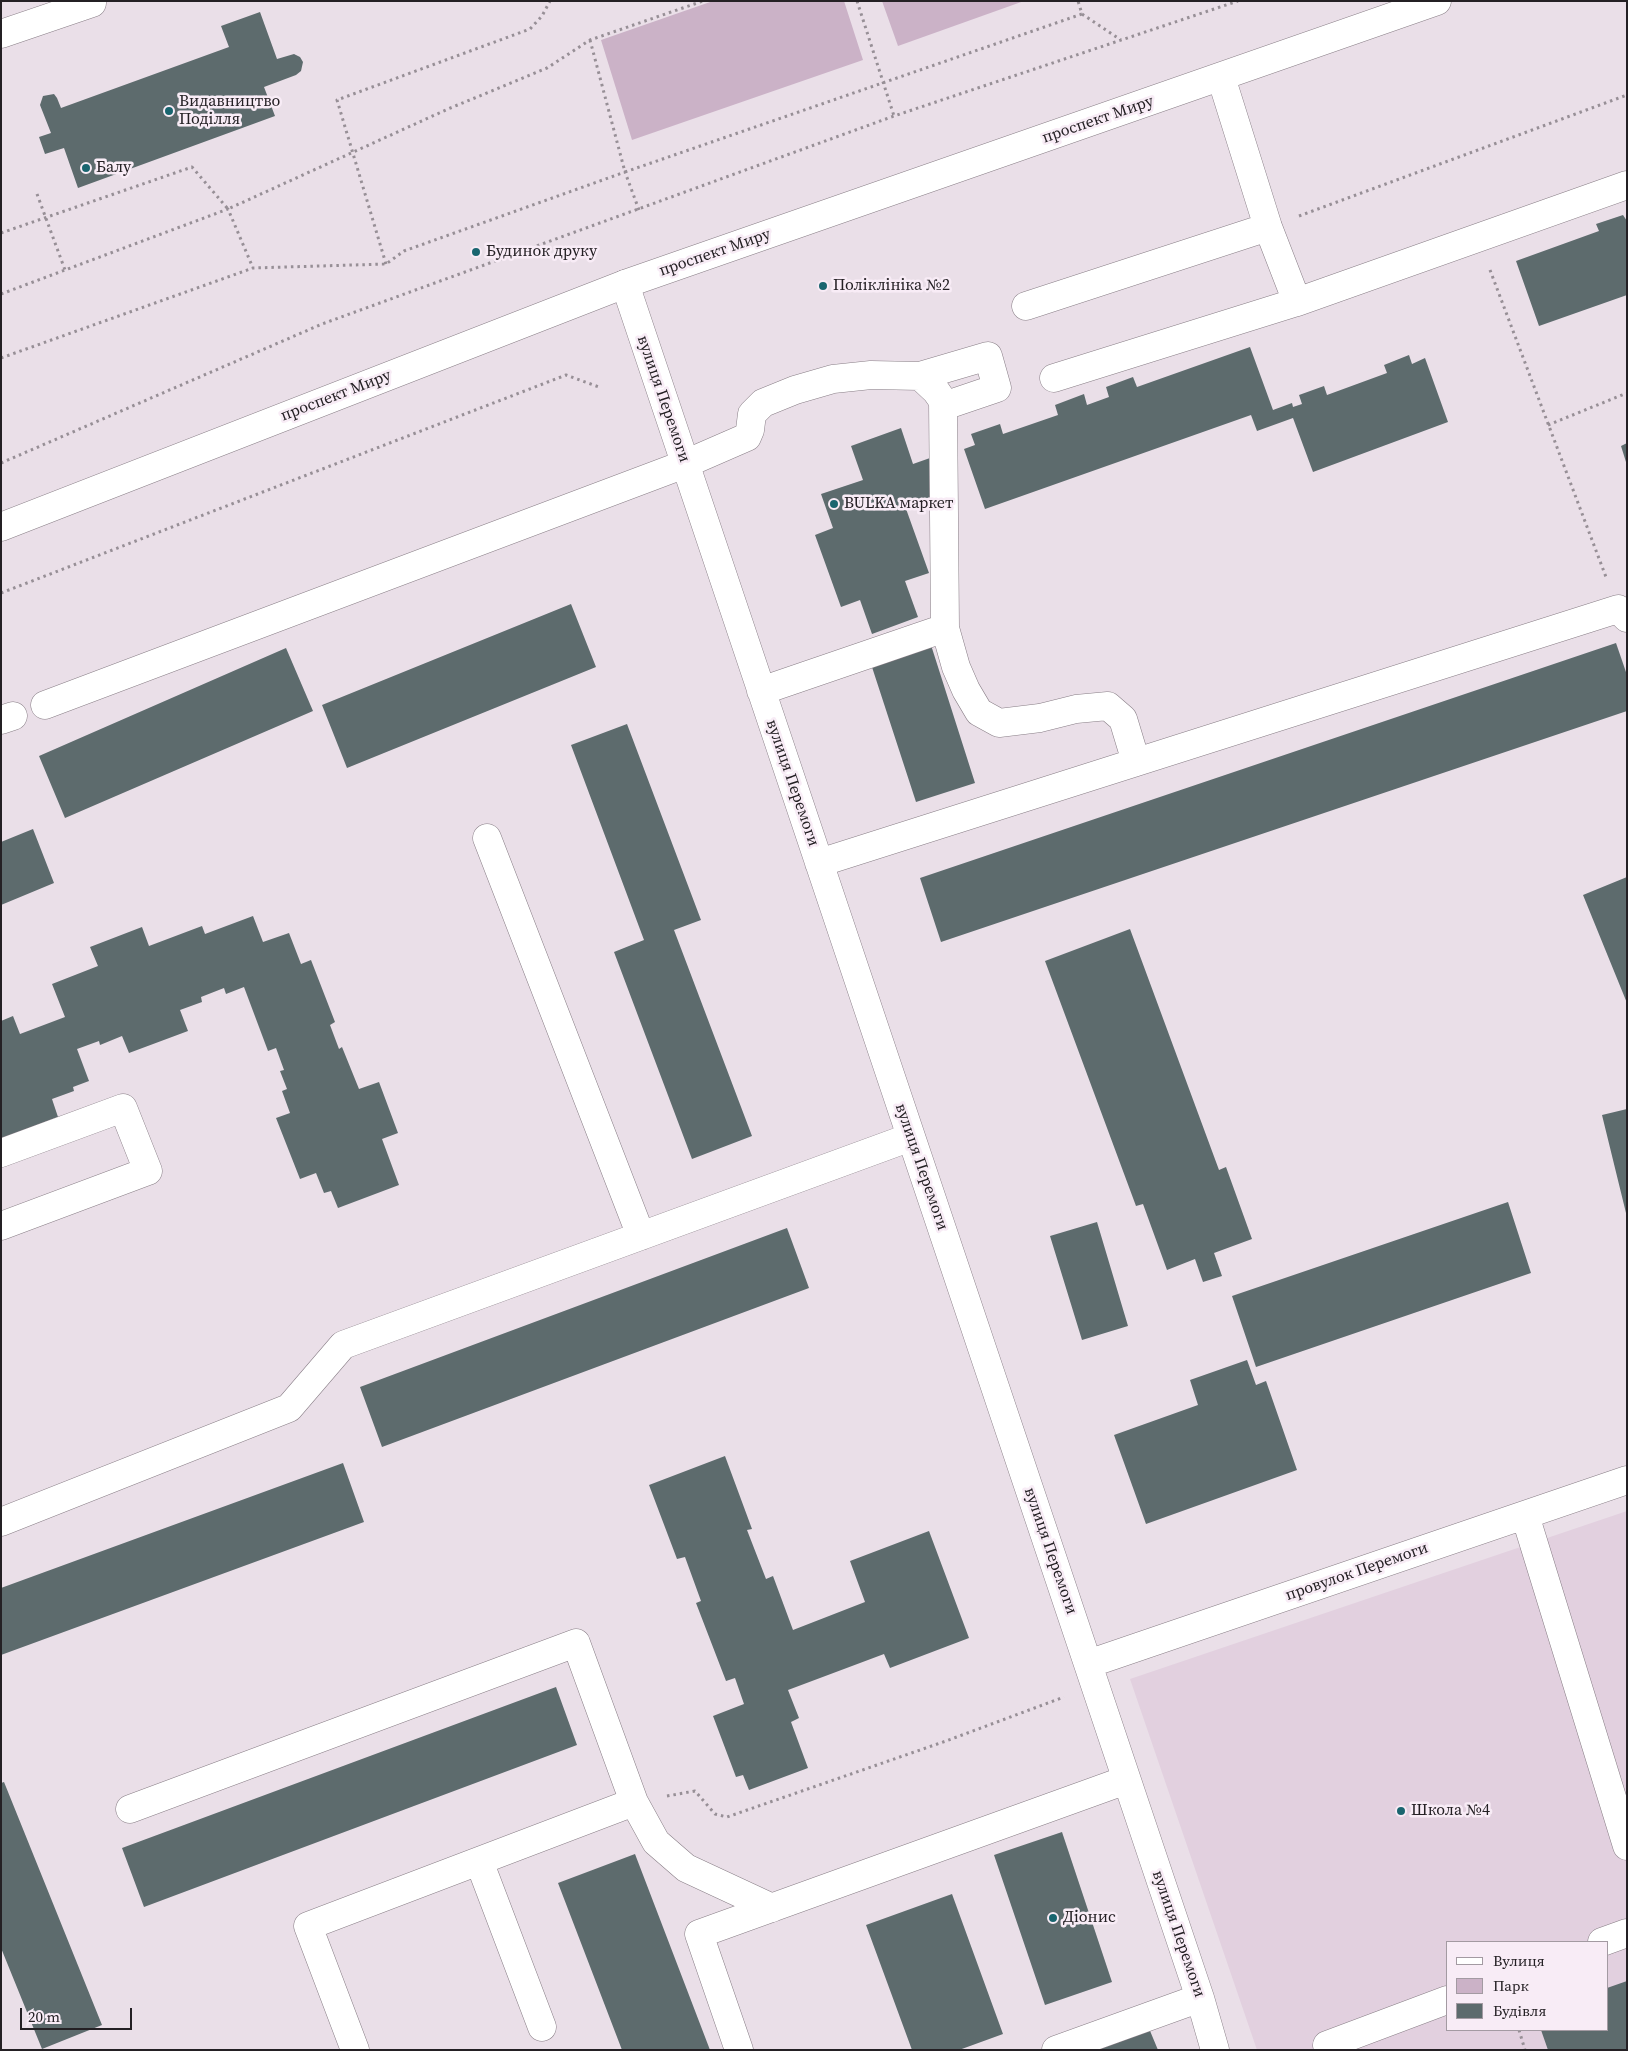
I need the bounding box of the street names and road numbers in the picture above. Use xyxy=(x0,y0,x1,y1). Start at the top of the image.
street label: проспект Миру xyxy=(1040,92,1156,148)
street label: проспект Миру xyxy=(657,225,773,281)
street label: вулиця Перемоги xyxy=(632,333,694,465)
street label: проспект Миру xyxy=(278,366,394,426)
street label: вулиця Перемоги xyxy=(761,717,823,849)
street label: вулиця Перемоги xyxy=(890,1101,952,1233)
street label: вулиця Перемоги xyxy=(1019,1485,1081,1617)
street label: провулок Перемоги xyxy=(1283,1539,1431,1605)
street label: вулиця Перемоги xyxy=(1147,1868,1209,2000)

